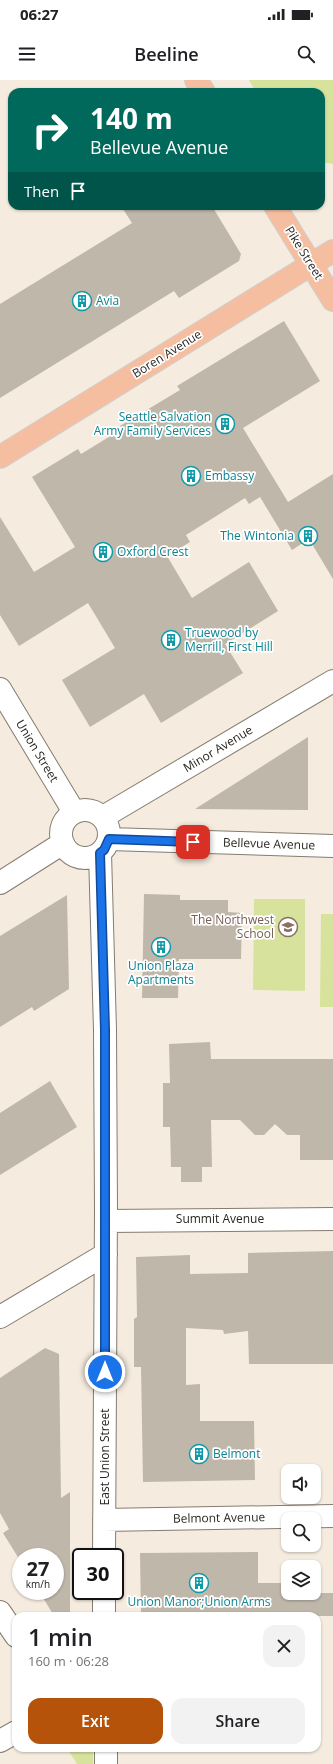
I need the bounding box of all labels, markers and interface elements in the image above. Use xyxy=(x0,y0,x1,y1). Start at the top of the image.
text: 06:27 xyxy=(20,4,59,24)
text: Beeline xyxy=(134,42,199,66)
icon: menu xyxy=(16,43,38,65)
icon: search xyxy=(295,43,317,65)
text: 140 m xyxy=(90,99,173,137)
icon: right xyxy=(24,104,76,156)
text: Bellevue Avenue xyxy=(90,135,228,159)
icon: arrive xyxy=(67,180,89,202)
text: Then xyxy=(24,181,59,201)
street label: Pike Street xyxy=(281,223,328,283)
building icon: Avia xyxy=(71,290,93,312)
place label: Avia xyxy=(96,292,119,309)
street label: Boren Avenue xyxy=(129,325,205,382)
place label: Seattle Salvation Army Family Services xyxy=(94,408,211,439)
building icon: Seattle Salvation Army Family Services xyxy=(214,413,236,435)
building icon: Embassy xyxy=(180,465,202,487)
place label: Embassy xyxy=(205,467,255,484)
building icon: The Wintonia xyxy=(297,525,319,547)
place label: The Wintonia xyxy=(220,527,294,544)
building icon: Oxford Crest xyxy=(92,541,114,563)
place label: Oxford Crest xyxy=(117,543,188,560)
place label: Truewood by Merrill, First Hill xyxy=(185,624,273,655)
building icon: Truewood by Merrill, First Hill xyxy=(160,629,182,651)
street label: Union Street xyxy=(12,716,63,785)
street label: Minor Avenue xyxy=(180,721,256,776)
pin xyxy=(176,825,210,859)
icon: arrive xyxy=(182,831,204,853)
street label: Bellevue Avenue xyxy=(223,833,316,854)
place label: The Northwest School xyxy=(191,911,274,942)
school or university icon: The Northwest School xyxy=(277,916,299,938)
building icon: Union Plaza Apartments xyxy=(150,936,172,958)
place label: Union Plaza Apartments xyxy=(128,957,194,988)
street label: Summit Avenue xyxy=(176,1210,264,1227)
position arrow xyxy=(84,1351,126,1393)
street label: East Union Street xyxy=(96,1409,113,1505)
building icon: Belmont xyxy=(188,1443,210,1465)
place label: Belmont xyxy=(213,1445,260,1462)
map controls xyxy=(281,1464,321,1600)
button: sound xyxy=(281,1464,321,1504)
street label: Belmont Avenue xyxy=(173,1508,266,1527)
button: search xyxy=(281,1512,321,1552)
speed limit sign: 30 xyxy=(72,1548,124,1600)
text: 27 xyxy=(27,1555,49,1582)
button: layers xyxy=(281,1560,321,1600)
building icon: Union Manor;Union Arms xyxy=(188,1572,210,1594)
text: km/h xyxy=(26,1577,50,1591)
place label: Union Manor;Union Arms xyxy=(127,1593,271,1610)
text: 1 min xyxy=(28,1620,93,1653)
button: close xyxy=(263,1625,305,1667)
text: 160 m · 06:28 xyxy=(28,1652,109,1670)
button: Exit xyxy=(28,1698,163,1744)
button: Share xyxy=(171,1698,305,1744)

